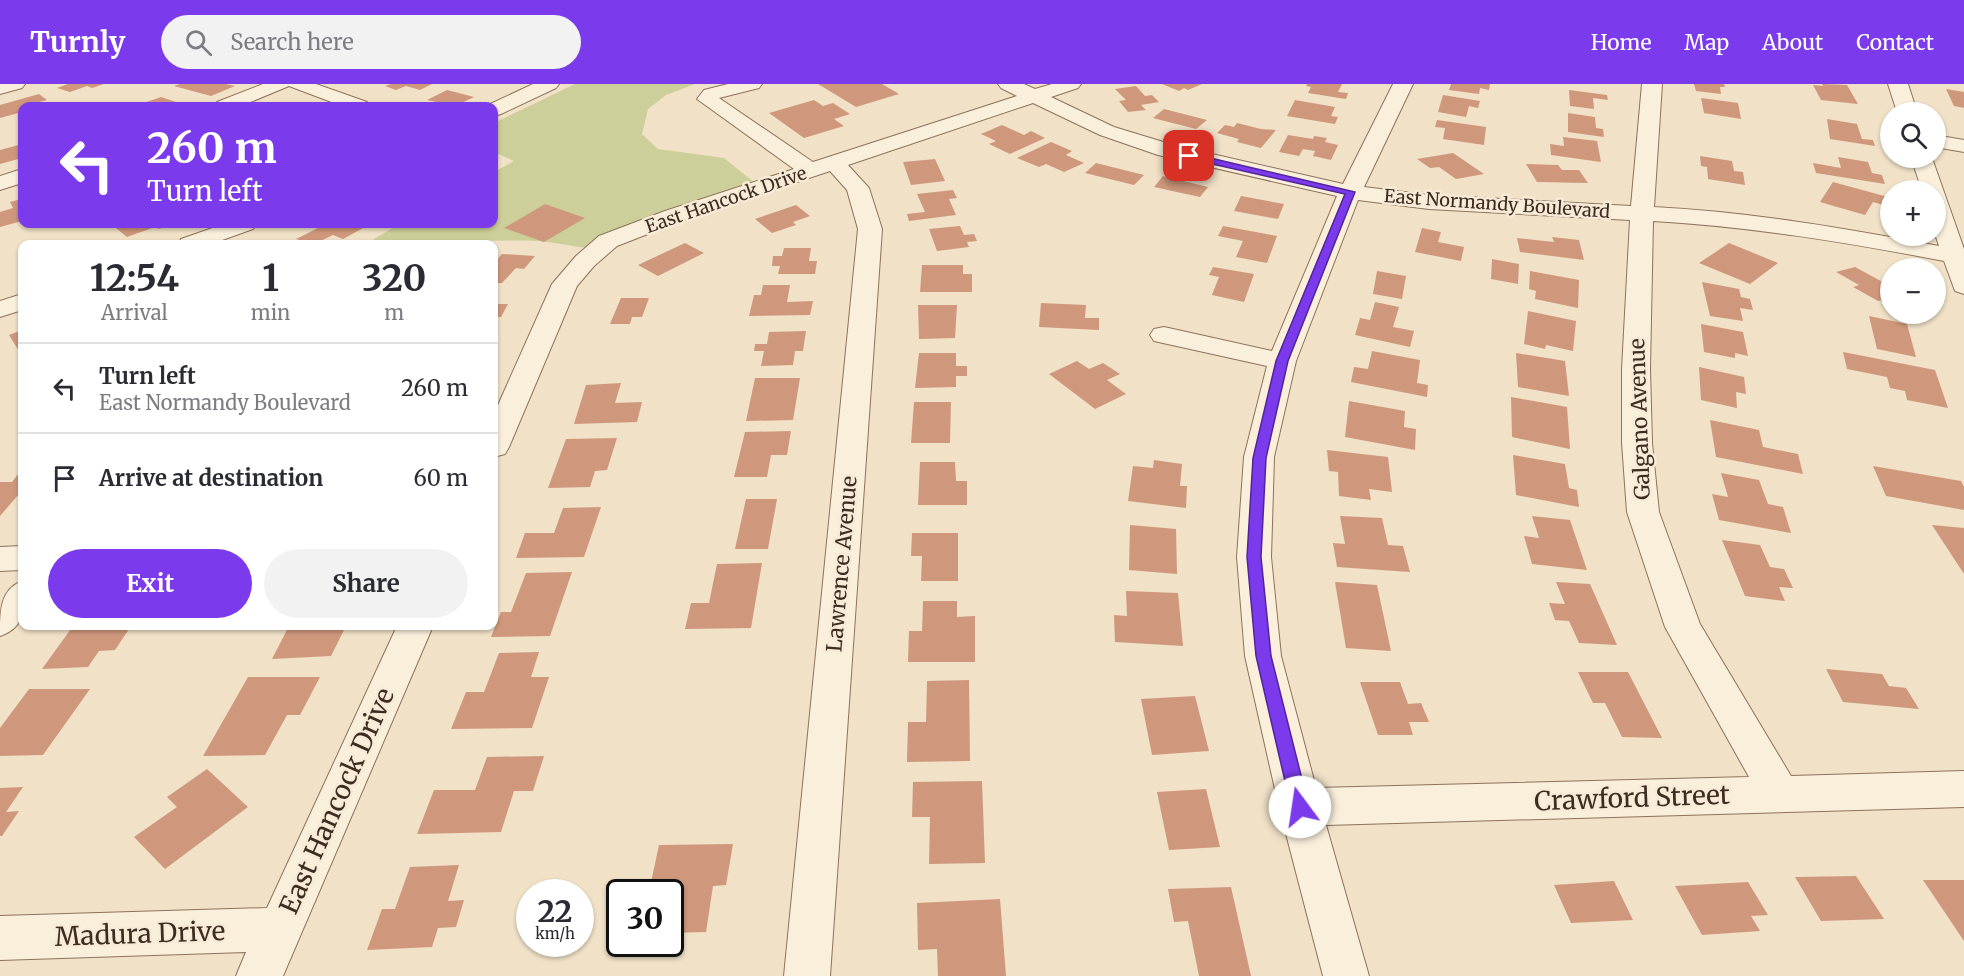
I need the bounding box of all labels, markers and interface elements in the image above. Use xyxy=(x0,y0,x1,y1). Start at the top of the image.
search box xyxy=(161,15,581,69)
text: Turnly xyxy=(30,24,125,60)
icon: search xyxy=(182,26,215,59)
text: Search here xyxy=(230,28,354,56)
text: Home xyxy=(1591,29,1651,56)
text: Map xyxy=(1684,29,1729,56)
text: About xyxy=(1762,29,1823,56)
text: Contact xyxy=(1856,29,1934,56)
map controls xyxy=(1880,102,1946,324)
button: search xyxy=(1880,102,1946,168)
text: 260 m xyxy=(147,122,277,174)
icon: left xyxy=(48,126,126,204)
pin xyxy=(1163,130,1214,181)
icon: arrive xyxy=(1172,139,1205,172)
street label: East Hancock Drive xyxy=(642,161,809,238)
text: Turn left xyxy=(147,174,262,208)
button: + xyxy=(1880,180,1946,246)
street label: East Normandy Boulevard xyxy=(1383,184,1611,223)
text: 12:54 xyxy=(90,256,179,301)
text: 1 xyxy=(262,256,279,301)
text: 320 xyxy=(362,256,426,301)
button: − xyxy=(1880,258,1946,324)
text: Arrival xyxy=(101,300,168,325)
text: min xyxy=(251,300,290,325)
text: m xyxy=(384,300,404,325)
street label: Galgano Avenue xyxy=(1623,338,1656,500)
text: Turn left xyxy=(99,362,196,390)
icon: left xyxy=(48,372,81,405)
text: 260 m xyxy=(401,374,468,402)
text: East Normandy Boulevard xyxy=(99,390,351,415)
icon: arrive xyxy=(48,462,81,495)
text: Arrive at destination xyxy=(99,464,323,492)
text: 60 m xyxy=(414,464,468,492)
street label: Lawrence Avenue xyxy=(820,475,863,653)
button: Exit xyxy=(48,549,252,618)
button: Share xyxy=(264,549,468,618)
street label: East Hancock Drive xyxy=(272,683,401,919)
position arrow xyxy=(1268,775,1332,839)
street label: Crawford Street xyxy=(1534,778,1730,817)
speed limit sign: 30 xyxy=(606,879,684,957)
text: 22 xyxy=(538,892,572,930)
street label: Madura Drive xyxy=(54,914,226,953)
text: km/h xyxy=(535,924,575,943)

